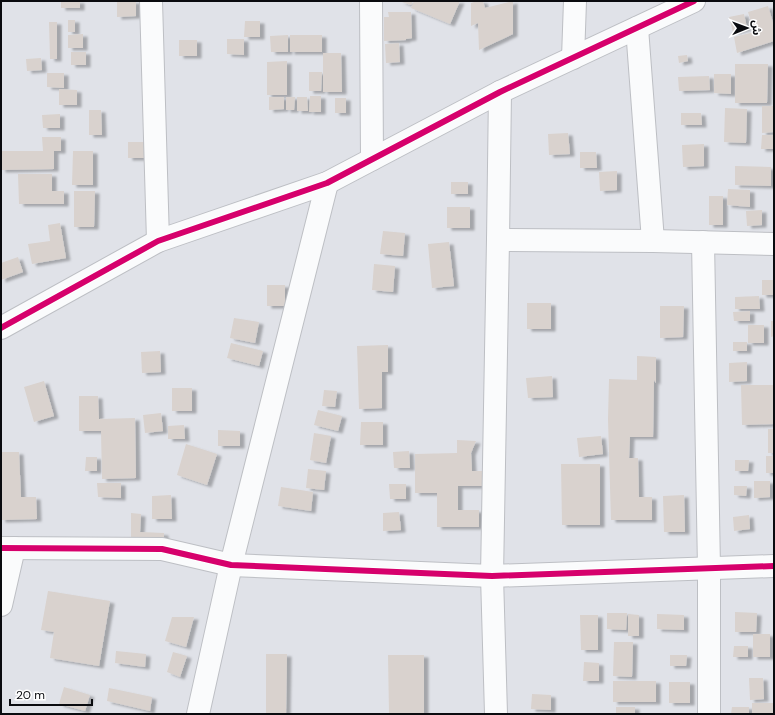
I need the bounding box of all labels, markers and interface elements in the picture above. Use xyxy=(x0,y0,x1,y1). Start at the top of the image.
north arrow xyxy=(727,8,767,48)
text: ش xyxy=(750,20,764,35)
scale bar xyxy=(10,681,92,707)
text: 20 m xyxy=(16,687,45,703)

